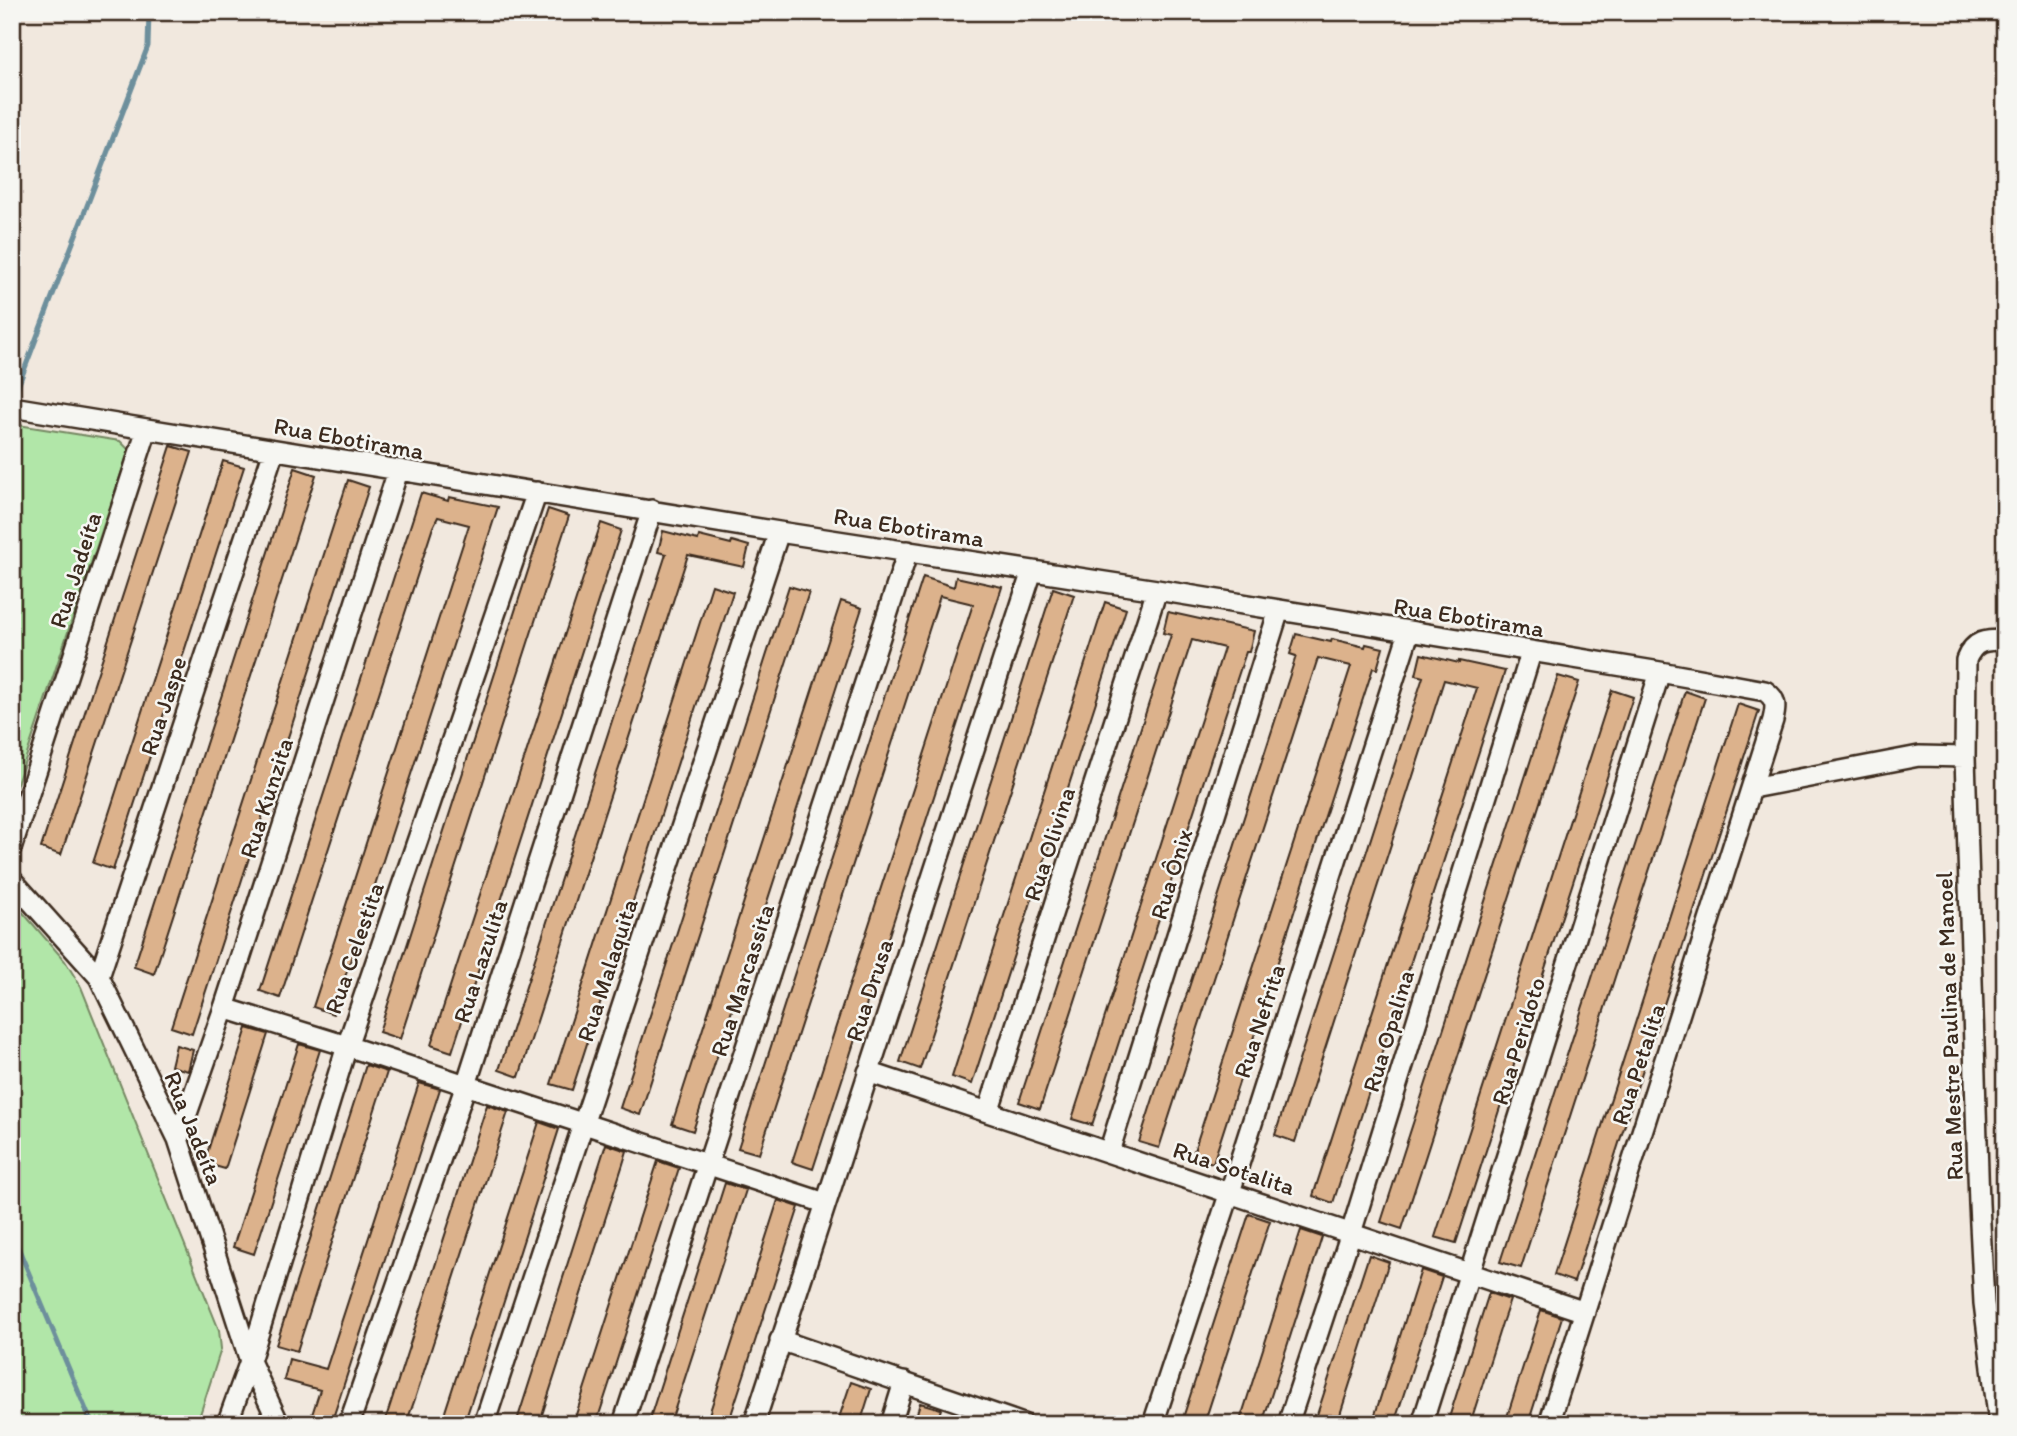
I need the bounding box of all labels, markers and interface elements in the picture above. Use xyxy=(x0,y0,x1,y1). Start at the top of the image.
street label: Rua Ebotirama xyxy=(272,411,427,466)
street label: Rua Ebotirama xyxy=(832,501,987,553)
street label: Rua Jadeíta xyxy=(43,508,107,632)
street label: Rua Ebotirama xyxy=(1392,591,1547,643)
street label: Rua Jaspe xyxy=(133,653,193,759)
street label: Rua Kunzita xyxy=(233,734,299,862)
street label: Rua Olivina xyxy=(1017,783,1081,905)
street label: Rua Ônix xyxy=(1143,825,1199,923)
street label: Rua Mestre Paulina de Manoel xyxy=(1929,871,1969,1181)
street label: Rua Celestita xyxy=(318,878,390,1018)
street label: Rua Malaquita xyxy=(570,894,644,1045)
street label: Rua Lazulita xyxy=(446,895,514,1027)
street label: Rua Marcassita xyxy=(704,899,780,1060)
street label: Rua Drusa xyxy=(839,935,899,1045)
street label: Rua Nefrita xyxy=(1227,960,1291,1082)
street label: Rua Opalina xyxy=(1356,966,1420,1095)
street label: Rua Peridoto xyxy=(1485,974,1551,1108)
street label: Rua Petalita xyxy=(1605,999,1671,1128)
street label: Rua Jadeíta xyxy=(158,1067,230,1189)
street label: Rua Sotalita xyxy=(1169,1135,1299,1202)

